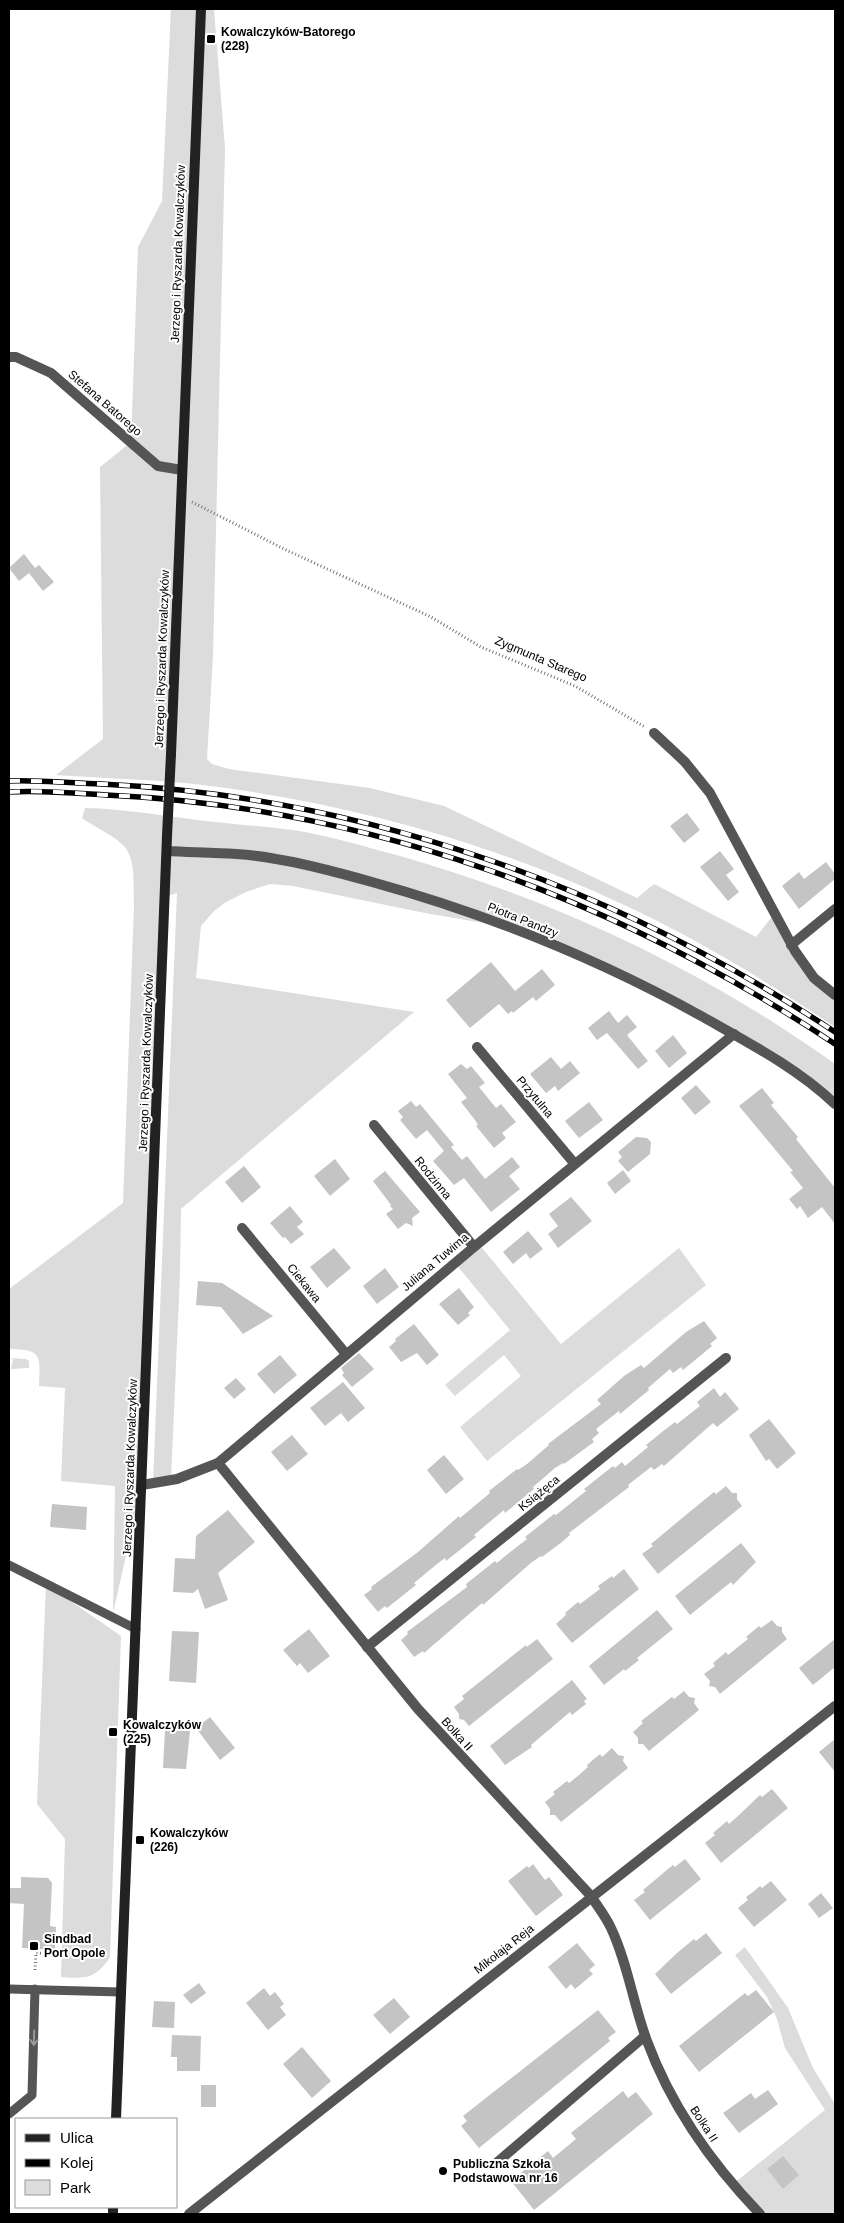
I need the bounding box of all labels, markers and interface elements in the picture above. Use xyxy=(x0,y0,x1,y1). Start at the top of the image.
place label: Kowalczyków-Batorego (228) xyxy=(221,25,356,53)
marker: Kowalczyków-Batorego (228) xyxy=(205,33,217,45)
street label: Jerzego i Ryszarda Kowalczyków xyxy=(168,164,188,343)
street label: Stefana Batorego xyxy=(65,367,145,439)
street label: Jerzego i Ryszarda Kowalczyków xyxy=(152,569,172,748)
street label: Zygmunta Starego xyxy=(493,633,589,685)
street label: Piotra Pandzy xyxy=(486,900,560,940)
street label: Jerzego i Ryszarda Kowalczyków xyxy=(136,973,156,1152)
street label: Przytulna xyxy=(514,1073,557,1121)
street label: Rodzinna xyxy=(412,1154,455,1202)
street label: Juliana Tuwima xyxy=(399,1230,471,1294)
street label: Ciekawa xyxy=(284,1261,324,1306)
street label: Jerzego i Ryszarda Kowalczyków xyxy=(120,1378,140,1557)
street label: Książęca xyxy=(516,1472,563,1514)
street label: Bolka II xyxy=(438,1714,476,1754)
place label: Kowalczyków (225) xyxy=(123,1718,202,1746)
marker: Kowalczyków (225) xyxy=(107,1726,119,1738)
place label: Kowalczyków (226) xyxy=(150,1826,229,1854)
marker: Kowalczyków (226) xyxy=(134,1834,146,1846)
street label: Mikołaja Reja xyxy=(471,1921,537,1977)
place label: Sindbad Port Opole xyxy=(44,1932,106,1960)
marker: Sindbad Port Opole xyxy=(28,1940,40,1952)
one-way arrow xyxy=(29,2029,38,2045)
street label: Bolka II xyxy=(687,2103,721,2145)
legend xyxy=(15,2118,178,2208)
text: Ulica xyxy=(60,2129,94,2146)
text: Kolej xyxy=(60,2154,93,2171)
place label: Publiczna Szkoła Podstawowa nr 16 xyxy=(453,2157,558,2185)
marker: Publiczna Szkoła Podstawowa nr 16 xyxy=(437,2165,449,2177)
text: Park xyxy=(60,2179,91,2196)

